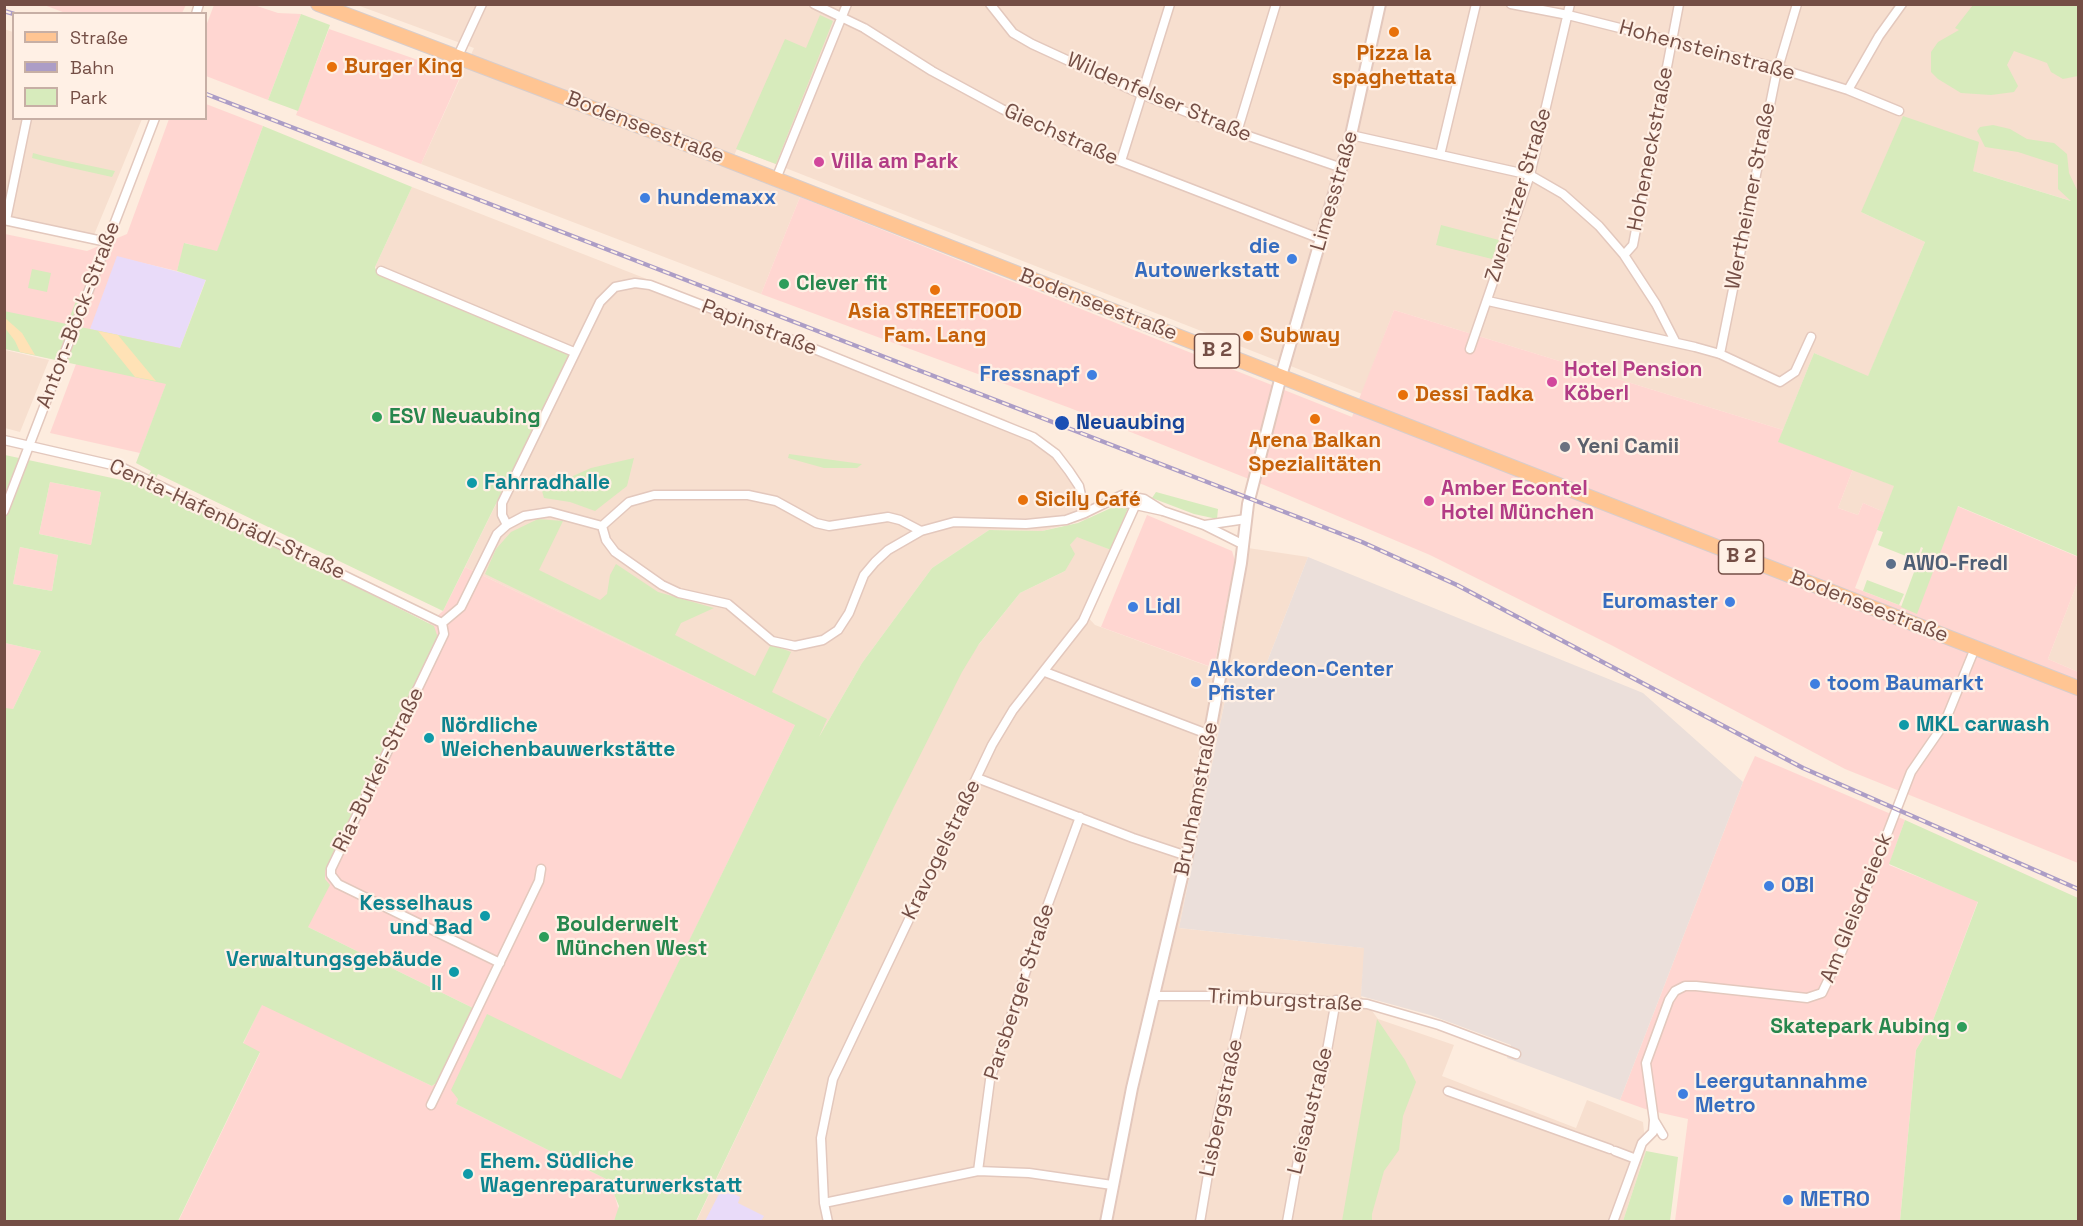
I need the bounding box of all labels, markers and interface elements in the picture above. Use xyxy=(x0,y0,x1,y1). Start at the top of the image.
legend xyxy=(12,12,207,120)
street label: Hohensteinstraße xyxy=(1616,15,1798,87)
marker: Pizza la spaghettata xyxy=(1387,25,1401,39)
text: Straße xyxy=(70,26,128,49)
place label: Pizza la spaghettata xyxy=(1332,41,1456,91)
street label: Wildenfelser Straße xyxy=(1063,48,1255,148)
place label: Burger King xyxy=(344,54,463,80)
text: Bahn xyxy=(70,56,114,79)
marker: Burger King xyxy=(325,60,339,74)
street label: Hoheneckstraße xyxy=(1623,65,1679,233)
text: Park xyxy=(70,86,107,109)
street label: Bodenseestraße xyxy=(562,86,728,170)
street label: Giechstraße xyxy=(1000,99,1122,171)
street label: Wertheimer Straße xyxy=(1720,100,1782,292)
street label: Zwernitzer Straße xyxy=(1481,105,1557,285)
street label: Limesstraße xyxy=(1306,128,1364,254)
place label: Villa am Park xyxy=(831,149,958,175)
marker: Villa am Park xyxy=(812,155,826,169)
place label: hundemaxx xyxy=(657,185,776,211)
marker: hundemaxx xyxy=(638,191,652,205)
street label: Anton-Böck-Straße xyxy=(32,218,126,412)
place label: die Autowerkstatt xyxy=(1134,234,1280,284)
marker: die Autowerkstatt xyxy=(1285,252,1299,266)
street label: Bodenseestraße xyxy=(1015,263,1181,347)
place label: Clever fit xyxy=(796,271,888,297)
marker: Clever fit xyxy=(777,277,791,291)
marker: Asia STREETFOOD Fam. Lang xyxy=(928,283,942,297)
street label: Papinstraße xyxy=(698,294,820,362)
place label: Asia STREETFOOD Fam. Lang xyxy=(848,299,1022,349)
place label: Subway xyxy=(1260,323,1340,349)
marker: Subway xyxy=(1241,329,1255,343)
road number: B 2 xyxy=(1194,334,1240,368)
place label: Hotel Pension Köberl xyxy=(1564,357,1702,407)
place label: Fressnapf xyxy=(979,362,1080,388)
marker: Fressnapf xyxy=(1085,368,1099,382)
marker: Hotel Pension Köberl xyxy=(1545,375,1559,389)
place label: Dessi Tadka xyxy=(1415,382,1534,408)
marker: Dessi Tadka xyxy=(1396,388,1410,402)
place label: ESV Neuaubing xyxy=(389,404,541,430)
marker: ESV Neuaubing xyxy=(370,410,384,424)
place label: Neuaubing xyxy=(1076,410,1185,436)
marker: Arena Balkan Spezialitäten xyxy=(1308,412,1322,426)
marker: Neuaubing xyxy=(1053,414,1071,432)
place label: Arena Balkan Spezialitäten xyxy=(1248,428,1382,478)
place label: Yeni Camii xyxy=(1577,434,1679,460)
marker: Yeni Camii xyxy=(1558,440,1572,454)
street label: Centa-Hafenbrädl-Straße xyxy=(105,454,349,586)
place label: Fahrradhalle xyxy=(484,470,610,496)
marker: Fahrradhalle xyxy=(465,476,479,490)
place label: Amber Econtel Hotel München xyxy=(1441,476,1594,526)
place label: Sicily Café xyxy=(1035,487,1141,513)
marker: Sicily Café xyxy=(1016,493,1030,507)
marker: Amber Econtel Hotel München xyxy=(1422,494,1436,508)
road number: B 2 xyxy=(1718,540,1764,574)
place label: AWO-Fredl xyxy=(1903,551,2008,577)
marker: AWO-Fredl xyxy=(1884,557,1898,571)
street label: Bodenseestraße xyxy=(1786,565,1952,649)
place label: Euromaster xyxy=(1602,589,1718,615)
place label: Lidl xyxy=(1145,594,1181,620)
marker: Euromaster xyxy=(1723,595,1737,609)
marker: Lidl xyxy=(1126,600,1140,614)
place label: Akkordeon-Center Pfister xyxy=(1208,657,1393,707)
place label: toom Baumarkt xyxy=(1827,671,1984,697)
marker: Akkordeon-Center Pfister xyxy=(1189,675,1203,689)
marker: toom Baumarkt xyxy=(1808,677,1822,691)
street label: Ria-Burkei-Straße xyxy=(328,684,430,856)
place label: MKL carwash xyxy=(1916,712,2050,738)
place label: Nördliche Weichenbauwerkstätte xyxy=(441,713,675,763)
marker: MKL carwash xyxy=(1897,718,1911,732)
street label: Brunhamstraße xyxy=(1170,720,1224,878)
marker: Nördliche Weichenbauwerkstätte xyxy=(422,731,436,745)
street label: Kravogelstraße xyxy=(897,776,987,924)
street label: Am Gleisdreieck xyxy=(1815,829,1899,987)
place label: OBI xyxy=(1781,873,1814,899)
marker: OBI xyxy=(1762,879,1776,893)
place label: Kesselhaus und Bad xyxy=(360,891,473,941)
street label: Parsberger Straße xyxy=(980,901,1060,1083)
marker: Kesselhaus und Bad xyxy=(478,909,492,923)
place label: Boulderwelt München West xyxy=(556,912,707,962)
marker: Boulderwelt München West xyxy=(537,930,551,944)
place label: Verwaltungsgebäude II xyxy=(226,947,442,997)
marker: Verwaltungsgebäude II xyxy=(447,965,461,979)
street label: Trimburgstraße xyxy=(1207,984,1363,1018)
place label: Skatepark Aubing xyxy=(1770,1014,1950,1040)
marker: Skatepark Aubing xyxy=(1955,1020,1969,1034)
street label: Lisbergstraße xyxy=(1195,1037,1249,1179)
street label: Leisaustraße xyxy=(1283,1045,1339,1177)
place label: Leergutannahme Metro xyxy=(1695,1069,1868,1119)
marker: Leergutannahme Metro xyxy=(1676,1087,1690,1101)
place label: Ehem. Südliche Wagenreparaturwerkstatt xyxy=(480,1149,742,1199)
marker: Ehem. Südliche Wagenreparaturwerkstatt xyxy=(461,1167,475,1181)
place label: METRO xyxy=(1800,1187,1870,1213)
marker: METRO xyxy=(1781,1193,1795,1207)

